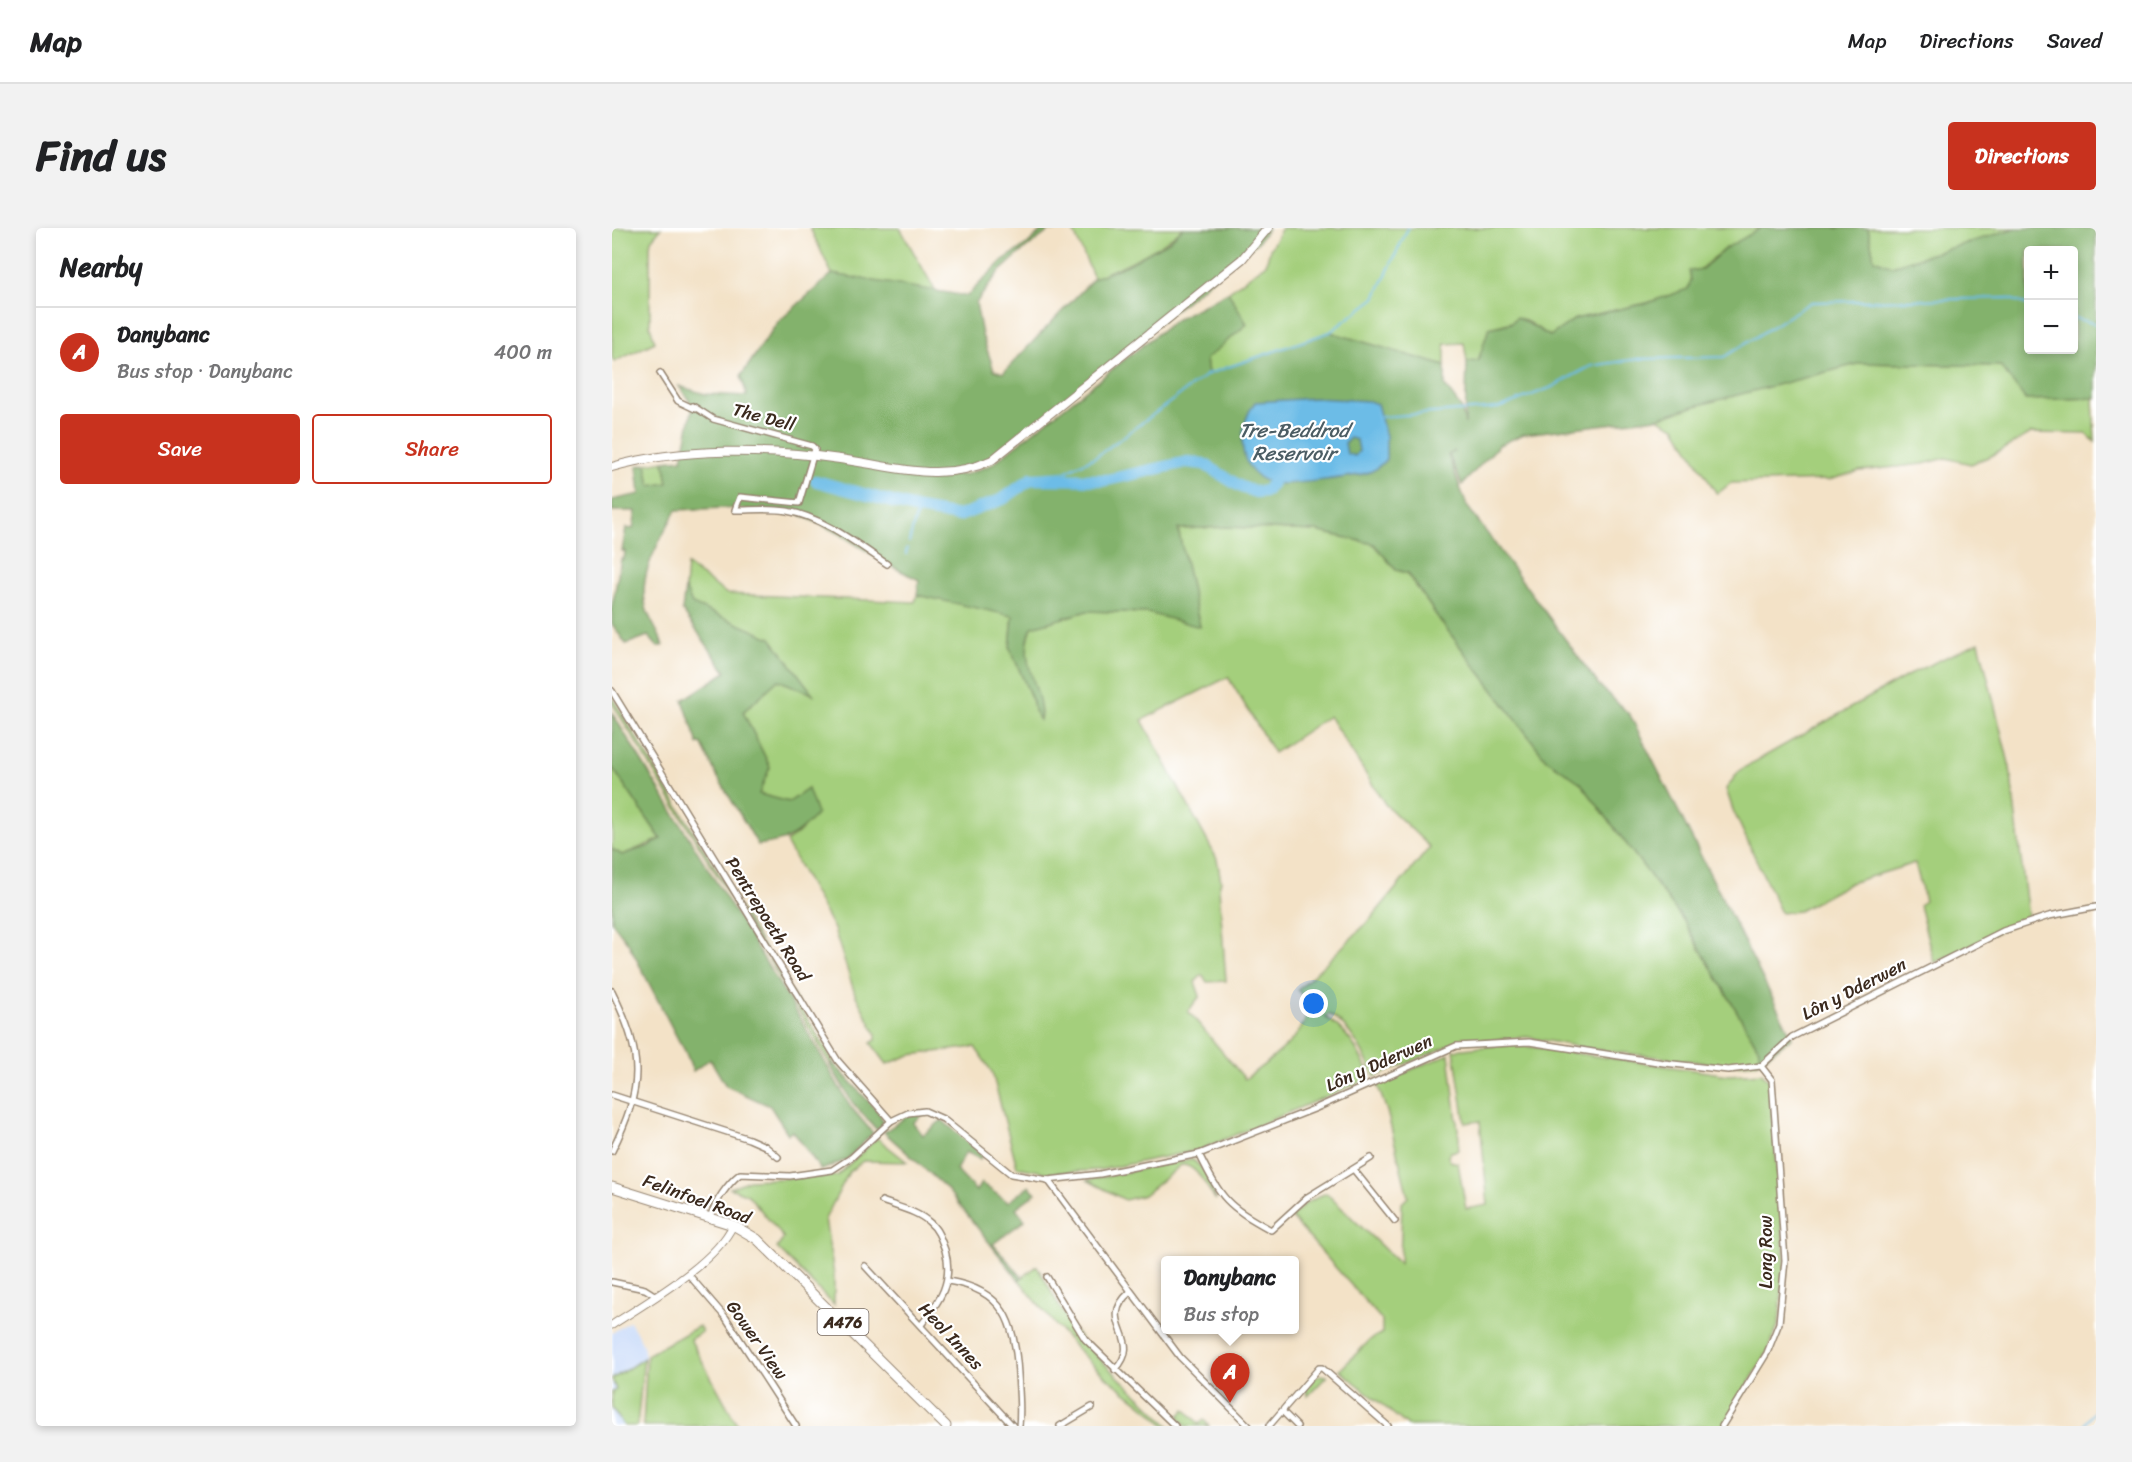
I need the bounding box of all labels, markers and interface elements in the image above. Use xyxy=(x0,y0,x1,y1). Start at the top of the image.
text: Map xyxy=(30,17,82,66)
text: Map xyxy=(1848,22,1886,60)
text: Directions xyxy=(1919,22,2014,60)
text: Saved xyxy=(2047,22,2102,60)
text: Find us xyxy=(36,119,166,193)
button: Directions xyxy=(1948,122,2096,190)
text: Nearby xyxy=(60,244,142,290)
map controls xyxy=(2024,246,2078,354)
button: + xyxy=(2024,246,2078,300)
button: − xyxy=(2024,300,2078,354)
text: Danybanc xyxy=(117,315,210,354)
text: A xyxy=(73,335,86,370)
text: 400 m xyxy=(494,335,552,370)
text: Bus stop · Danybanc xyxy=(117,354,293,389)
street label: The Dell xyxy=(729,393,800,441)
water label: Tre-Beddrod Reservoir xyxy=(1239,413,1354,471)
button: Save xyxy=(60,414,300,484)
button: Share xyxy=(312,414,552,484)
street label: Pentrepoeth Road xyxy=(717,850,820,989)
street label: Lôn y Dderwen xyxy=(1796,949,1912,1029)
your location xyxy=(1299,989,1328,1018)
street label: Lôn y Dderwen xyxy=(1320,1025,1438,1101)
street label: Felinfoel Road xyxy=(638,1165,757,1234)
street label: Long Row xyxy=(1750,1215,1782,1289)
popup xyxy=(1161,1256,1299,1334)
text: Danybanc xyxy=(1183,1258,1277,1297)
street label: Gower View xyxy=(718,1293,797,1387)
street label: Heol Innes xyxy=(910,1294,992,1378)
text: Bus stop xyxy=(1183,1297,1259,1332)
road number: A476 xyxy=(818,1309,868,1335)
pin: A xyxy=(1210,1354,1250,1403)

